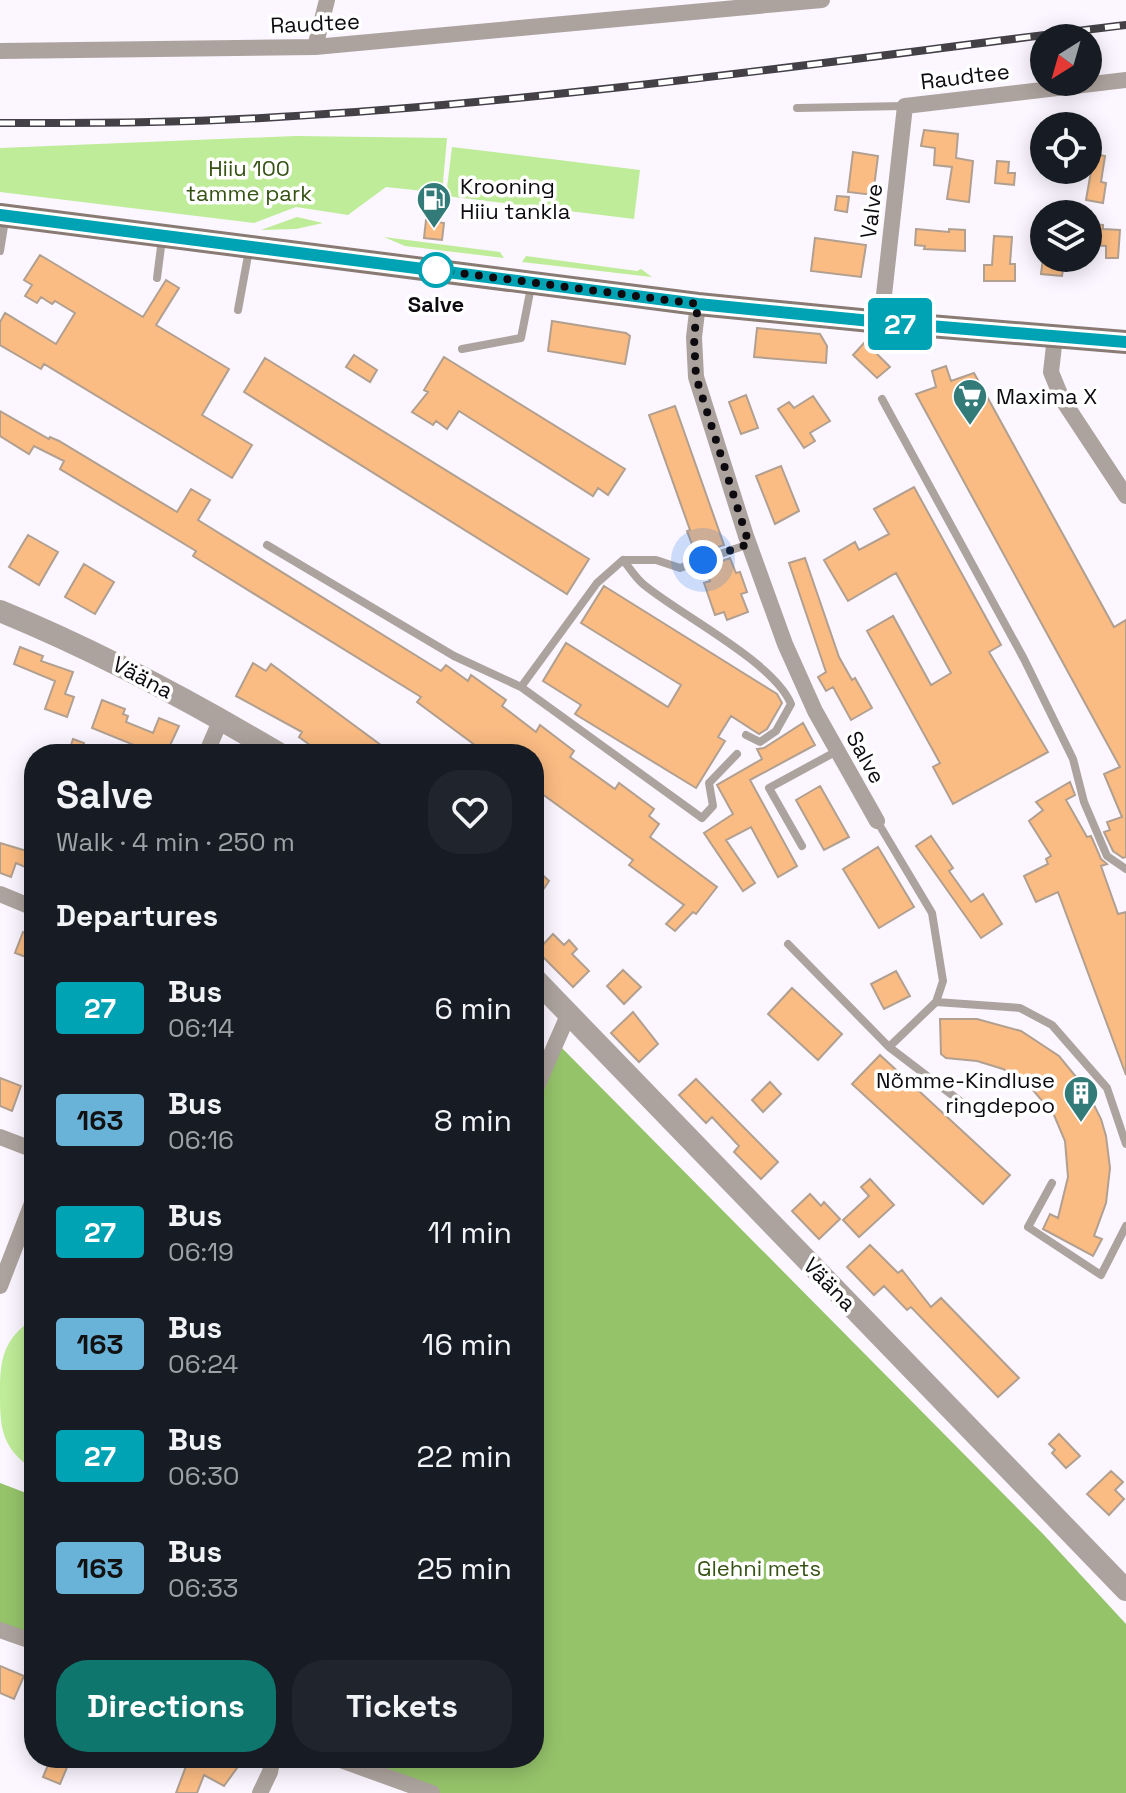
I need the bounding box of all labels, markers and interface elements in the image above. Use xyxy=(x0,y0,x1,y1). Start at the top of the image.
street label: Raudtee xyxy=(269,7,361,39)
north arrow xyxy=(1030,24,1102,96)
map controls xyxy=(1030,24,1102,272)
street label: Raudtee xyxy=(919,57,1011,95)
button: locate xyxy=(1030,112,1102,184)
park label: Hiiu 100 tamme park xyxy=(186,154,312,207)
place label: Krooning Hiiu tankla xyxy=(460,172,571,225)
fuel station icon: Krooning Hiiu tankla xyxy=(415,180,453,230)
street label: Valve xyxy=(854,182,888,240)
button: layers xyxy=(1030,200,1102,272)
marker: Salve xyxy=(419,253,453,287)
place label: Salve xyxy=(408,290,464,318)
line badge: 27 xyxy=(864,298,936,350)
text: 27 xyxy=(884,306,916,342)
supermarket icon: Maxima X xyxy=(951,377,989,427)
place label: Maxima X xyxy=(996,382,1097,410)
your location xyxy=(683,540,723,580)
street label: Vääna xyxy=(108,650,178,705)
street label: Salve xyxy=(840,726,892,788)
button: heart xyxy=(428,770,512,854)
text: Salve xyxy=(56,771,153,819)
text: Walk · 4 min · 250 m xyxy=(56,825,295,859)
text: Departures xyxy=(56,896,218,935)
text: Bus xyxy=(168,972,222,1011)
text: 6 min xyxy=(434,989,512,1028)
text: 27 xyxy=(84,990,116,1026)
text: 06:14 xyxy=(168,1011,234,1045)
place label: Nõmme-Kindluse ringdepoo xyxy=(876,1066,1055,1119)
building icon: Nõmme-Kindluse ringdepoo xyxy=(1062,1074,1100,1124)
text: Bus xyxy=(168,1084,222,1123)
text: 8 min xyxy=(434,1101,512,1140)
text: 163 xyxy=(77,1102,123,1138)
text: 06:16 xyxy=(168,1123,234,1157)
text: Bus xyxy=(168,1196,222,1235)
text: 11 min xyxy=(428,1213,512,1252)
text: 27 xyxy=(84,1214,116,1250)
text: 06:19 xyxy=(168,1235,234,1269)
street label: Vääna xyxy=(798,1251,863,1317)
text: Bus xyxy=(168,1308,222,1347)
text: 16 min xyxy=(422,1325,512,1364)
text: 163 xyxy=(77,1326,123,1362)
text: 06:24 xyxy=(168,1347,238,1381)
text: Bus xyxy=(168,1420,222,1459)
text: 22 min xyxy=(417,1437,512,1476)
text: 27 xyxy=(84,1438,116,1474)
text: 06:30 xyxy=(168,1459,240,1493)
text: Bus xyxy=(168,1532,222,1571)
text: 25 min xyxy=(417,1549,512,1588)
text: 163 xyxy=(77,1550,123,1586)
park label: Glehni mets xyxy=(697,1554,821,1582)
text: 06:33 xyxy=(168,1571,239,1605)
button: Directions xyxy=(56,1660,276,1752)
button: Tickets xyxy=(292,1660,512,1752)

